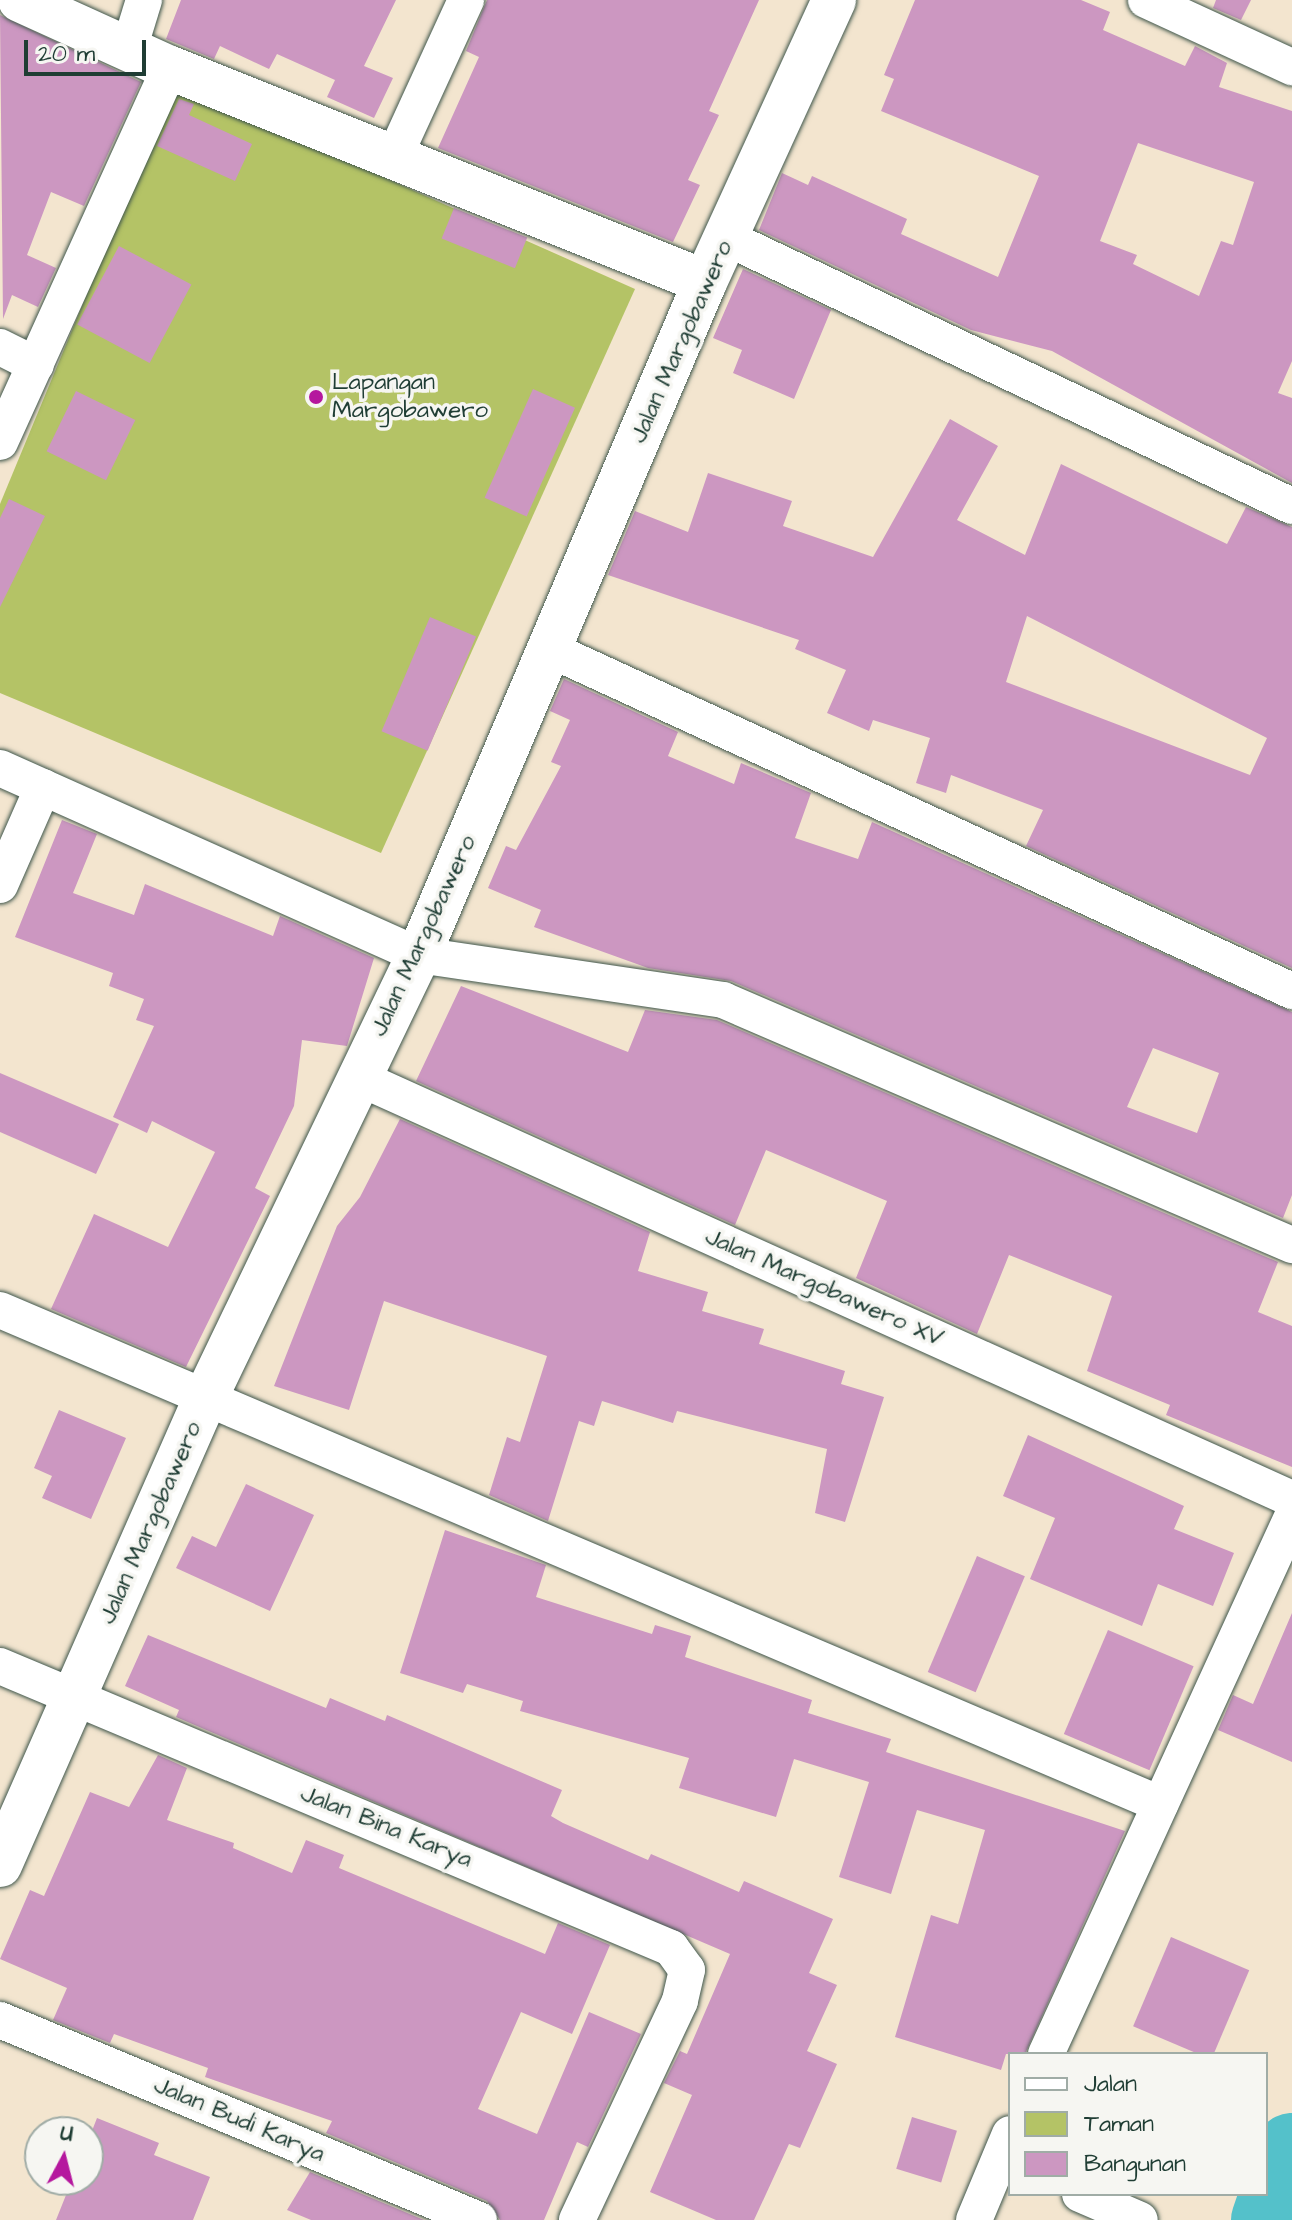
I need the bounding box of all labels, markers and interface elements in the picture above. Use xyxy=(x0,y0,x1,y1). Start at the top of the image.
scale bar xyxy=(28,24,150,74)
text: 20 m xyxy=(38,37,95,71)
street label: Jalan Margobawero xyxy=(624,236,740,448)
place label: Lapangan Margobawero xyxy=(332,369,488,425)
marker: Lapangan Margobawero xyxy=(307,388,325,406)
street label: Jalan Margobawero xyxy=(365,831,483,1041)
street label: Jalan Margobawero XV xyxy=(700,1222,948,1354)
street label: Jalan Margobawero xyxy=(93,1417,209,1629)
street label: Jalan Bina Karya xyxy=(296,1779,476,1875)
legend xyxy=(1008,2052,1268,2196)
text: Jalan xyxy=(1084,2067,1137,2101)
street label: Jalan Budi Karya xyxy=(149,2071,329,2169)
text: Taman xyxy=(1084,2107,1154,2141)
north arrow xyxy=(24,2116,104,2196)
text: U xyxy=(59,2118,75,2150)
text: Bangunan xyxy=(1084,2147,1186,2181)

